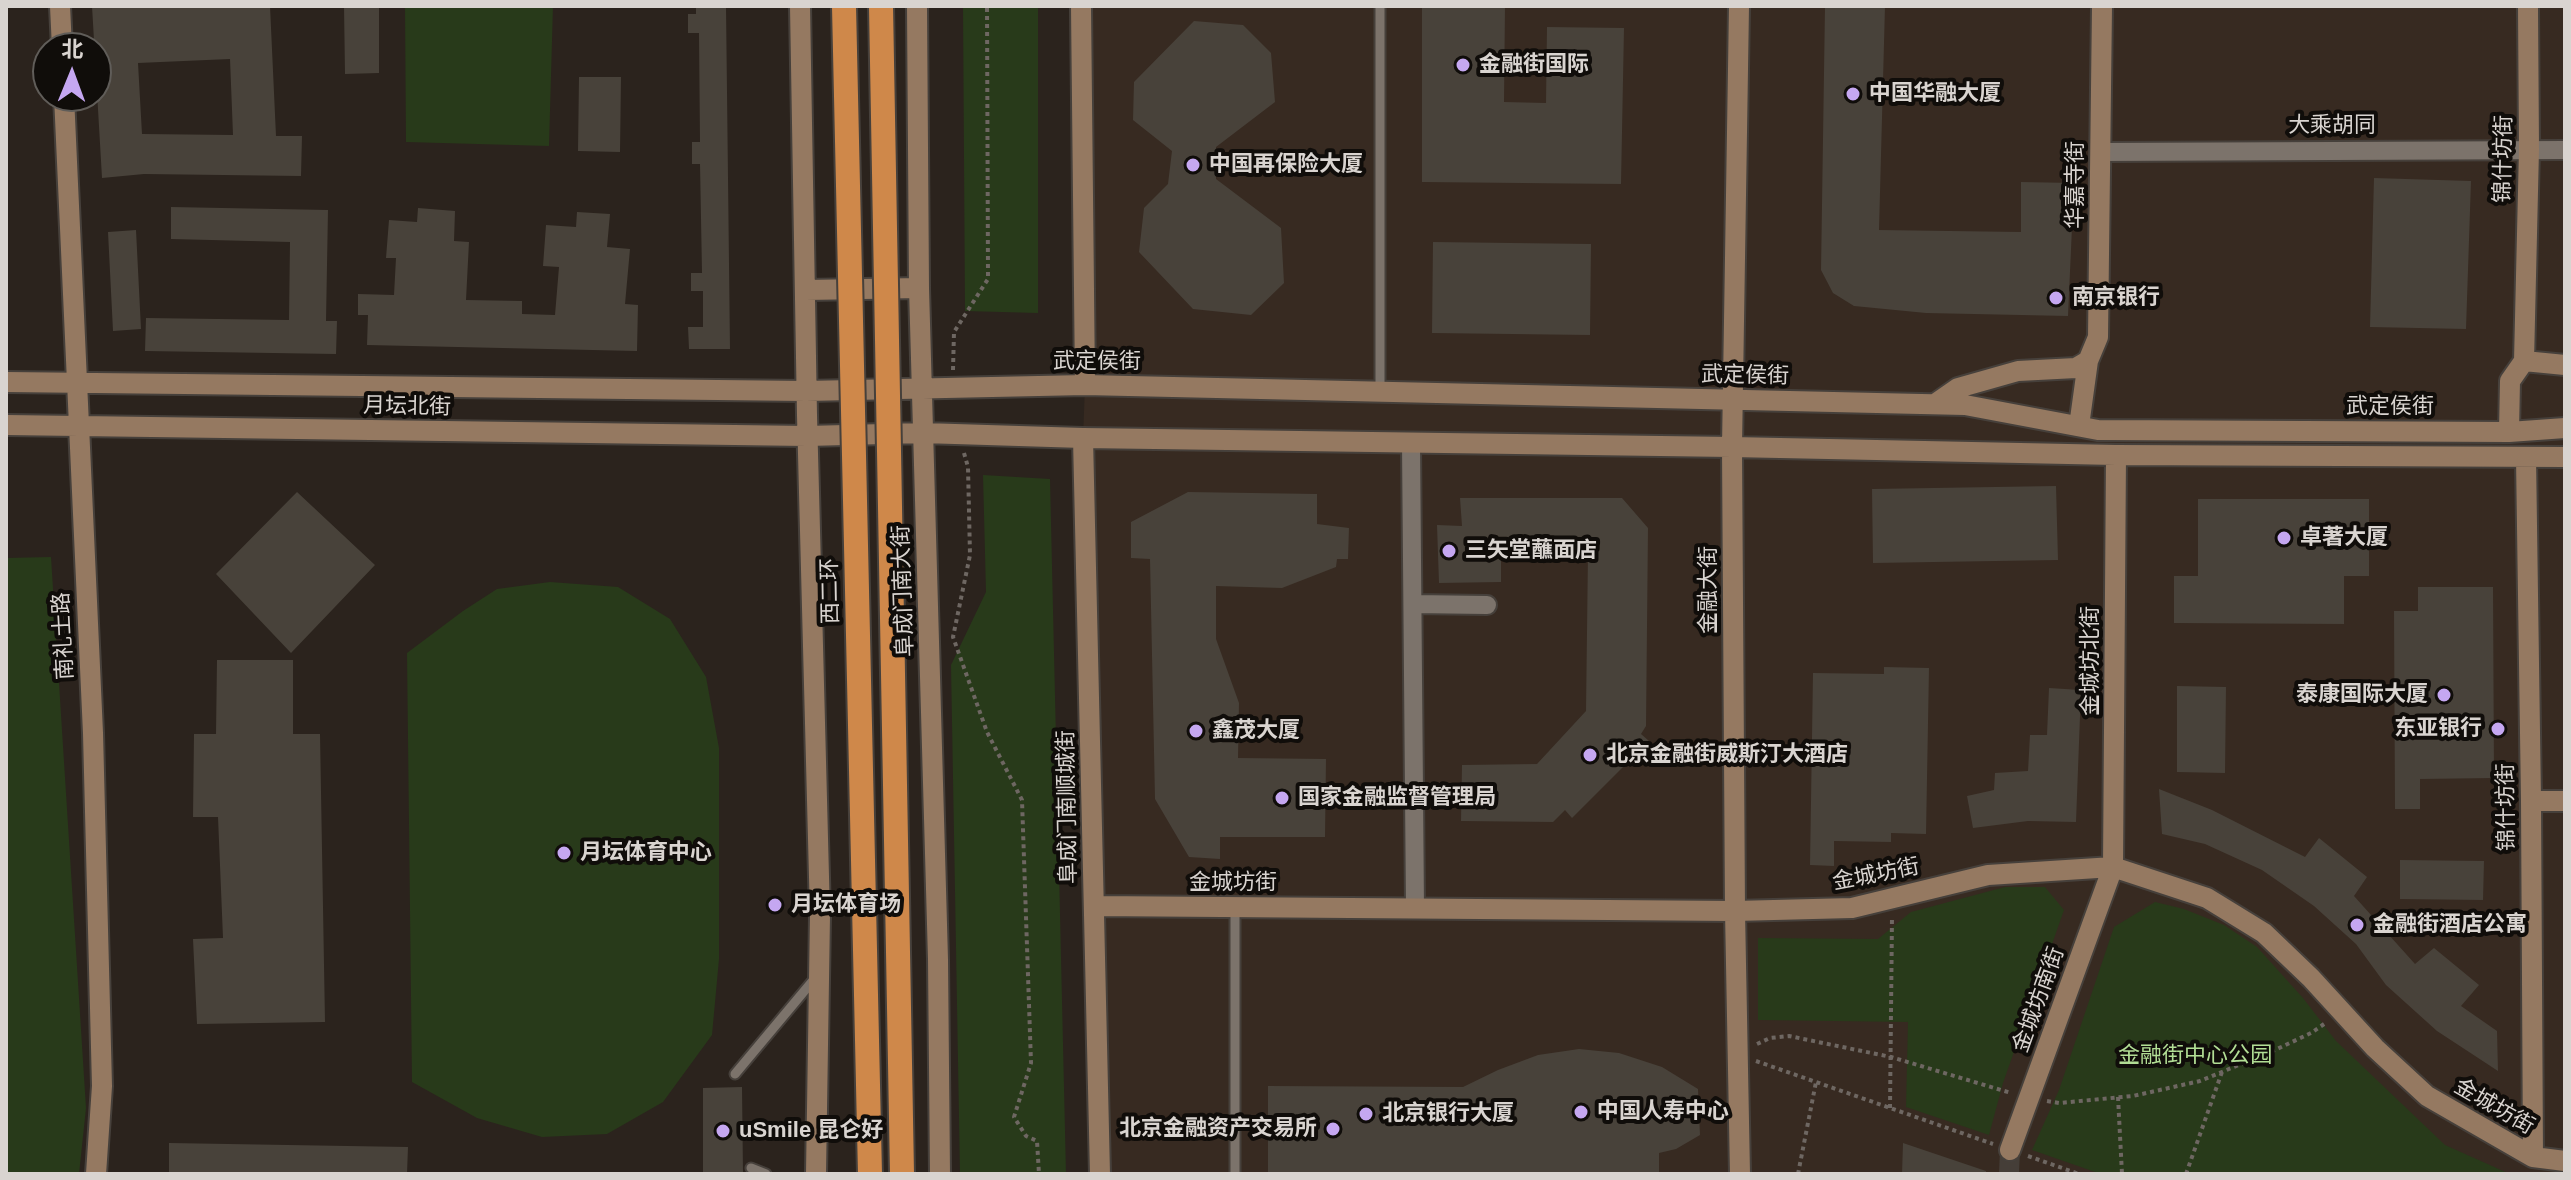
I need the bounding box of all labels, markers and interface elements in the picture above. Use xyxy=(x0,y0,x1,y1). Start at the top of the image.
north arrow xyxy=(32,32,112,112)
text: 北 xyxy=(61,37,84,62)
place label: 金融街国际 xyxy=(1479,52,1589,78)
marker: 金融街国际 xyxy=(1454,56,1472,74)
place label: 中国华融大厦 xyxy=(1869,81,2001,107)
marker: 中国华融大厦 xyxy=(1844,85,1862,103)
street label: 大乘胡同 xyxy=(2288,113,2376,139)
street label: 锦什坊街 xyxy=(2490,115,2518,203)
street label: 华嘉寺街 xyxy=(2063,141,2089,229)
place label: 中国再保险大厦 xyxy=(1209,152,1363,178)
marker: 中国再保险大厦 xyxy=(1184,156,1202,174)
place label: 南京银行 xyxy=(2072,285,2160,311)
marker: 南京银行 xyxy=(2047,289,2065,307)
street label: 武定侯街 xyxy=(1053,349,1141,375)
street label: 武定侯街 xyxy=(1701,362,1789,390)
street label: 月坛北街 xyxy=(363,393,451,421)
street label: 武定侯街 xyxy=(2346,394,2434,420)
street label: 阜成门南大街 xyxy=(889,525,919,657)
place label: 卓著大厦 xyxy=(2300,525,2388,551)
marker: 卓著大厦 xyxy=(2275,529,2293,547)
place label: 三矢堂蘸面店 xyxy=(1465,538,1597,564)
marker: 三矢堂蘸面店 xyxy=(1440,542,1458,560)
street label: 金融大街 xyxy=(1696,546,1722,634)
street label: 西二环 xyxy=(817,558,845,624)
street label: 南礼士路 xyxy=(49,591,79,681)
street label: 金城坊北街 xyxy=(2078,606,2104,716)
place label: 泰康国际大厦 xyxy=(2296,682,2428,708)
marker: 泰康国际大厦 xyxy=(2435,686,2453,704)
place label: 东亚银行 xyxy=(2394,716,2482,742)
place label: 鑫茂大厦 xyxy=(1212,718,1300,744)
marker: 东亚银行 xyxy=(2489,720,2507,738)
marker: 鑫茂大厦 xyxy=(1187,722,1205,740)
street label: 阜成门南顺城街 xyxy=(1053,730,1083,884)
place label: 北京金融街威斯汀大酒店 xyxy=(1606,742,1848,768)
marker: 北京金融街威斯汀大酒店 xyxy=(1581,746,1599,764)
street label: 锦什坊街 xyxy=(2493,763,2521,851)
place label: 国家金融监督管理局 xyxy=(1298,785,1496,811)
marker: 国家金融监督管理局 xyxy=(1273,789,1291,807)
place label: 月坛体育中心 xyxy=(580,840,712,866)
marker: 月坛体育中心 xyxy=(555,844,573,862)
street label: 金城坊街 xyxy=(1830,854,1922,896)
street label: 金城坊街 xyxy=(1189,870,1277,896)
place label: 月坛体育场 xyxy=(791,892,901,918)
marker: 月坛体育场 xyxy=(766,896,784,914)
place label: 金融街酒店公寓 xyxy=(2373,912,2527,938)
marker: 金融街酒店公寓 xyxy=(2348,916,2366,934)
street label: 金城坊南街 xyxy=(2008,944,2070,1056)
park label: 金融街中心公园 xyxy=(2118,1043,2272,1069)
street label: 金城坊街 xyxy=(2449,1074,2539,1140)
place label: 中国人寿中心 xyxy=(1597,1099,1729,1125)
place label: 北京银行大厦 xyxy=(1382,1101,1514,1127)
marker: 中国人寿中心 xyxy=(1572,1103,1590,1121)
marker: 北京银行大厦 xyxy=(1357,1105,1375,1123)
place label: 北京金融资产交易所 xyxy=(1119,1116,1317,1142)
place label: uSmile 昆仑好 xyxy=(739,1118,883,1144)
marker: 北京金融资产交易所 xyxy=(1324,1120,1342,1138)
marker: uSmile 昆仑好 xyxy=(714,1122,732,1140)

